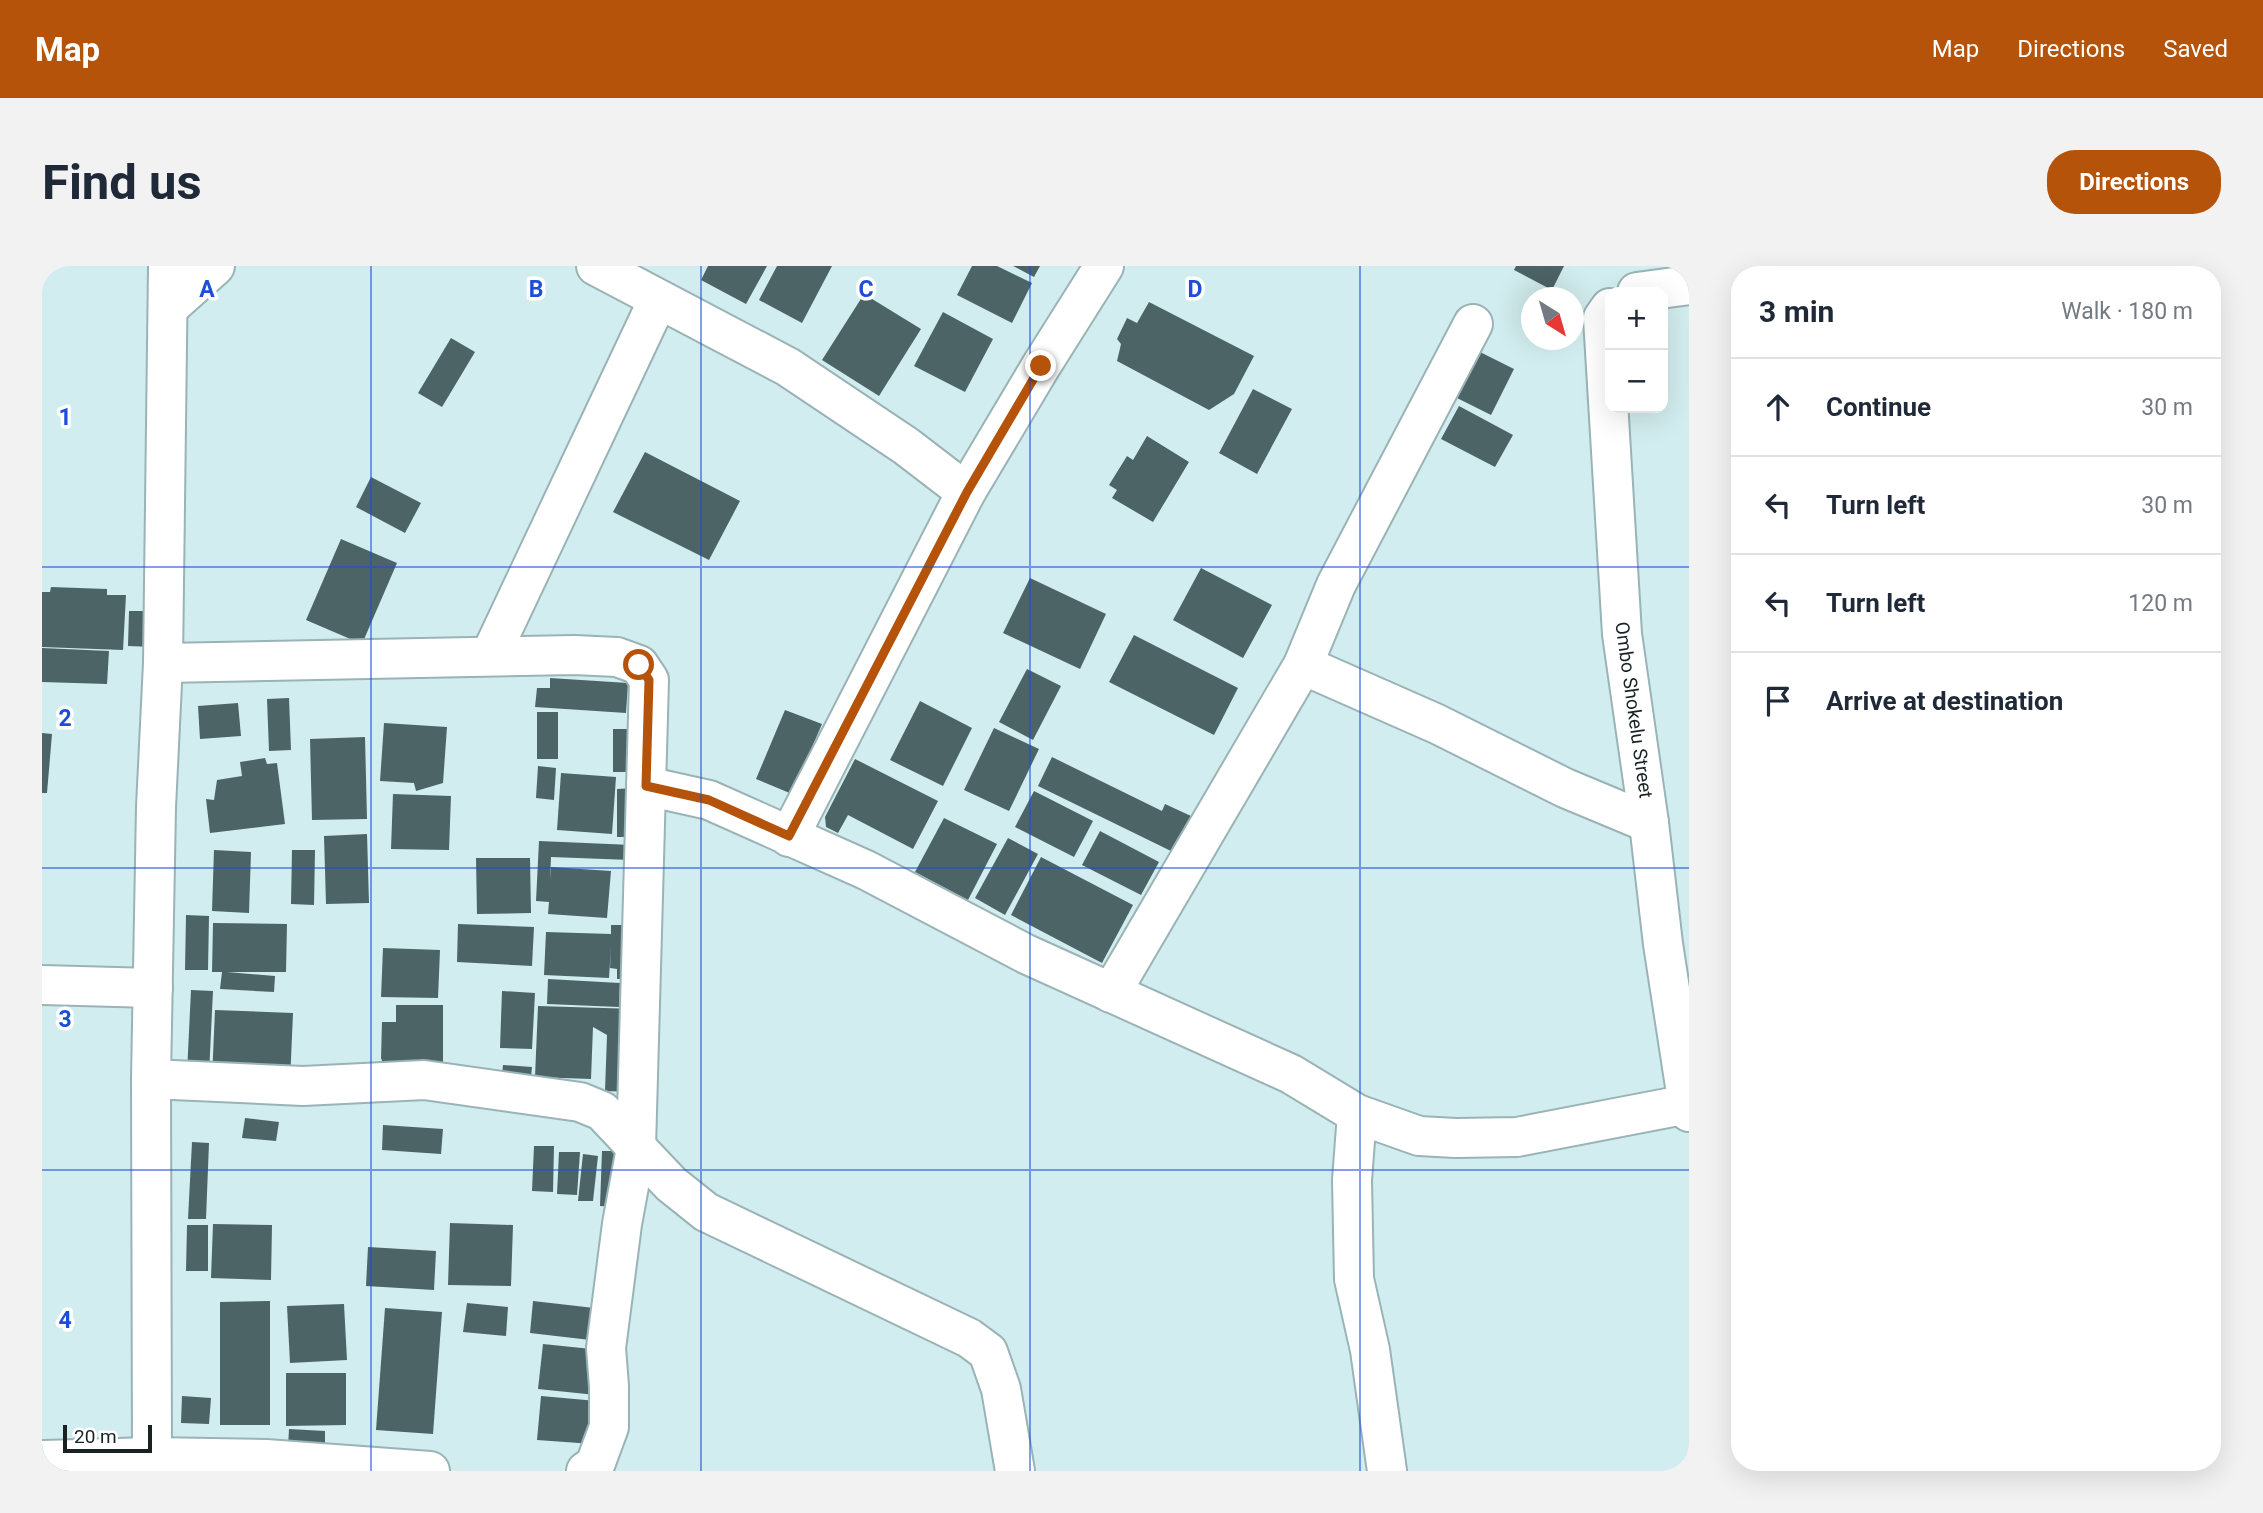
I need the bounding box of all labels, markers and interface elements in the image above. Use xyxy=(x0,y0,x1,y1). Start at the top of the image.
text: Map xyxy=(35,30,100,69)
text: Map xyxy=(1932,35,1979,63)
text: Directions xyxy=(2017,35,2125,63)
text: Saved xyxy=(2163,35,2228,63)
button: Directions xyxy=(2047,150,2221,214)
text: Find us xyxy=(42,154,202,211)
text: A xyxy=(199,276,215,303)
text: B xyxy=(529,276,543,303)
text: C xyxy=(858,276,874,303)
text: D xyxy=(1188,276,1202,303)
north arrow xyxy=(1521,287,1584,350)
map controls xyxy=(1605,287,1668,413)
button: + xyxy=(1605,287,1668,350)
text: 3 min xyxy=(1759,294,1834,329)
text: Walk · 180 m xyxy=(2061,298,2193,325)
route end xyxy=(1025,350,1056,381)
button: − xyxy=(1605,350,1668,413)
icon: ahead xyxy=(1759,388,1797,426)
text: Continue xyxy=(1826,392,1931,422)
text: 30 m xyxy=(2141,394,2193,421)
text: 1 xyxy=(58,404,72,431)
icon: left xyxy=(1759,486,1797,524)
text: Turn left xyxy=(1826,490,1925,520)
text: 30 m xyxy=(2141,492,2193,519)
icon: left xyxy=(1759,584,1797,622)
text: Turn left xyxy=(1826,588,1925,618)
text: 120 m xyxy=(2128,590,2193,617)
street label: Ombo Shokelu Street xyxy=(1610,620,1658,800)
route start xyxy=(623,649,654,680)
icon: arrive xyxy=(1759,682,1797,720)
text: Arrive at destination xyxy=(1826,686,2063,716)
text: 2 xyxy=(58,705,72,732)
text: 3 xyxy=(58,1006,72,1033)
text: 4 xyxy=(58,1307,72,1334)
scale bar xyxy=(63,1422,152,1454)
text: 20 m xyxy=(74,1425,117,1448)

